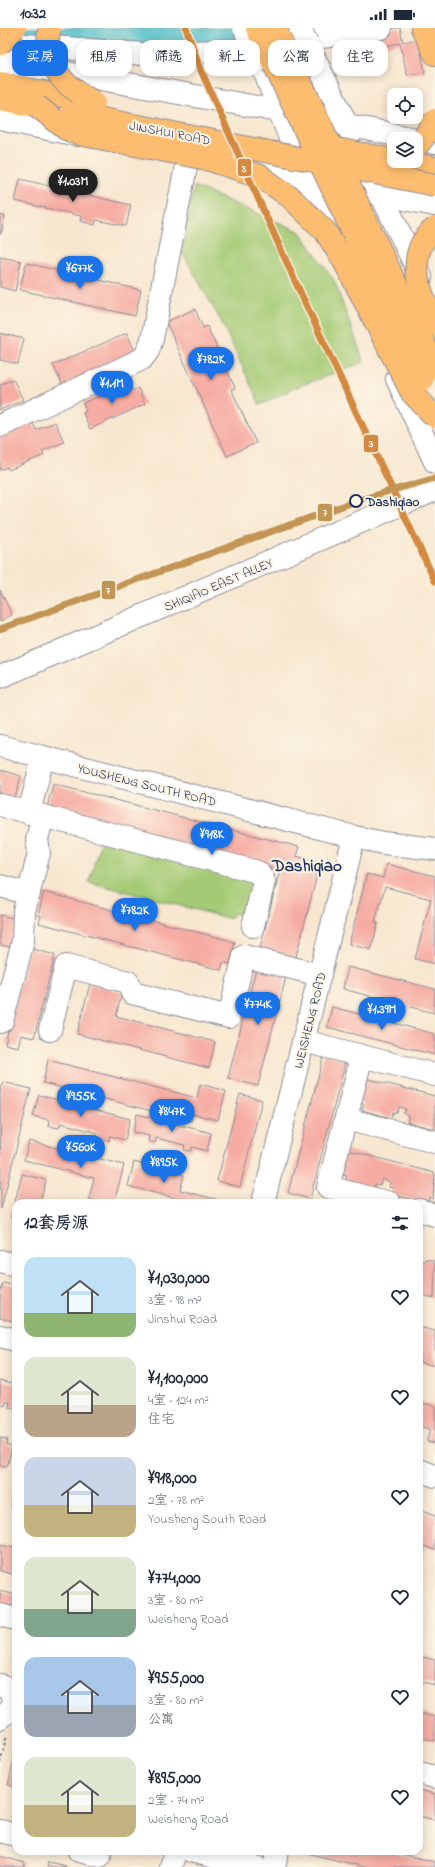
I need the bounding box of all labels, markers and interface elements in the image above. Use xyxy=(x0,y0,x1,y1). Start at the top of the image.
text: 10:32 xyxy=(20,3,46,25)
chip: 买房 xyxy=(12,40,68,76)
chip: 租房 xyxy=(76,40,132,76)
chip: 筛选 xyxy=(140,40,196,76)
chip: 新上 xyxy=(204,40,260,76)
chip: 公寓 xyxy=(268,40,324,76)
chip: 住宅 xyxy=(332,40,388,76)
map controls xyxy=(387,88,423,168)
button: locate xyxy=(387,88,423,124)
street label: JINSHUI ROAD xyxy=(128,116,212,151)
button: layers xyxy=(387,132,423,168)
line badge: 3 xyxy=(237,158,252,177)
text: 3 xyxy=(241,161,247,177)
pin: ¥1.03M xyxy=(40,169,106,203)
text: ¥1.03M xyxy=(58,172,88,191)
pin: ¥677K xyxy=(52,256,108,290)
text: ¥677K xyxy=(66,259,94,278)
pin: ¥782K xyxy=(183,347,239,381)
text: ¥782K xyxy=(197,350,225,369)
pin: ¥1.1M xyxy=(84,371,140,405)
text: ¥1.1M xyxy=(100,374,124,393)
line badge: 3 xyxy=(363,434,379,453)
text: 3 xyxy=(368,436,374,452)
place label: Dashiqiao xyxy=(365,493,419,512)
marker: Dashiqiao xyxy=(349,494,363,508)
line badge: 7 xyxy=(317,503,333,522)
text: 7 xyxy=(323,505,328,521)
street label: SHIQIAO EAST ALLEY xyxy=(161,554,276,617)
line badge: 7 xyxy=(101,580,116,600)
text: 7 xyxy=(106,583,111,599)
street label: YOUSHENG SOUTH ROAD xyxy=(75,759,218,812)
pin: ¥918K xyxy=(184,822,240,856)
text: ¥918K xyxy=(200,825,224,844)
district label: Dashiqiao xyxy=(271,854,342,879)
pin: ¥782K xyxy=(107,898,163,932)
text: ¥782K xyxy=(121,901,149,920)
street label: WEISHENG ROAD xyxy=(289,970,332,1070)
pin: ¥774K xyxy=(230,992,286,1026)
text: ¥774K xyxy=(244,995,272,1014)
pin: ¥1.39M xyxy=(349,997,415,1031)
text: ¥1.39M xyxy=(367,1000,397,1019)
pin: ¥955K xyxy=(53,1084,109,1118)
text: ¥955K xyxy=(66,1087,96,1106)
pin: ¥847K xyxy=(144,1099,200,1133)
text: ¥847K xyxy=(159,1102,185,1121)
pin: ¥560K xyxy=(53,1135,109,1169)
text: ¥560K xyxy=(66,1138,96,1157)
pin: ¥895K xyxy=(136,1150,192,1184)
text: ¥895K xyxy=(150,1153,178,1172)
text: 12套房源 xyxy=(24,1211,89,1236)
icon: filters xyxy=(389,1212,411,1234)
text: ¥1,030,000 xyxy=(148,1266,210,1291)
icon: home xyxy=(56,1273,104,1321)
icon: heart xyxy=(389,1286,411,1308)
text: 3室 · 98 m² xyxy=(148,1291,202,1310)
text: Jinshui Road xyxy=(148,1310,217,1329)
text: ¥1,100,000 xyxy=(148,1366,208,1391)
icon: home xyxy=(56,1373,104,1421)
icon: heart xyxy=(389,1386,411,1408)
text: 4室 · 124 m² xyxy=(148,1391,209,1410)
text: 住宅 xyxy=(148,1410,174,1429)
text: ¥918,000 xyxy=(148,1466,196,1491)
icon: home xyxy=(56,1473,104,1521)
icon: heart xyxy=(389,1486,411,1508)
text: 2室 · 78 m² xyxy=(148,1491,204,1510)
text: Yousheng South Road xyxy=(148,1510,266,1529)
text: ¥774,000 xyxy=(148,1566,201,1591)
icon: home xyxy=(56,1573,104,1621)
icon: heart xyxy=(389,1586,411,1608)
text: 3室 · 80 m² xyxy=(148,1591,203,1610)
text: Weisheng Road xyxy=(148,1610,229,1629)
text: ¥955,000 xyxy=(148,1666,204,1691)
icon: home xyxy=(56,1673,104,1721)
icon: heart xyxy=(389,1686,411,1708)
text: 3室 · 80 m² xyxy=(148,1691,203,1710)
text: 公寓 xyxy=(148,1710,174,1729)
text: ¥895,000 xyxy=(148,1766,201,1791)
icon: home xyxy=(56,1773,104,1821)
icon: heart xyxy=(389,1786,411,1808)
text: 2室 · 74 m² xyxy=(148,1791,205,1810)
text: Weisheng Road xyxy=(148,1810,229,1829)

